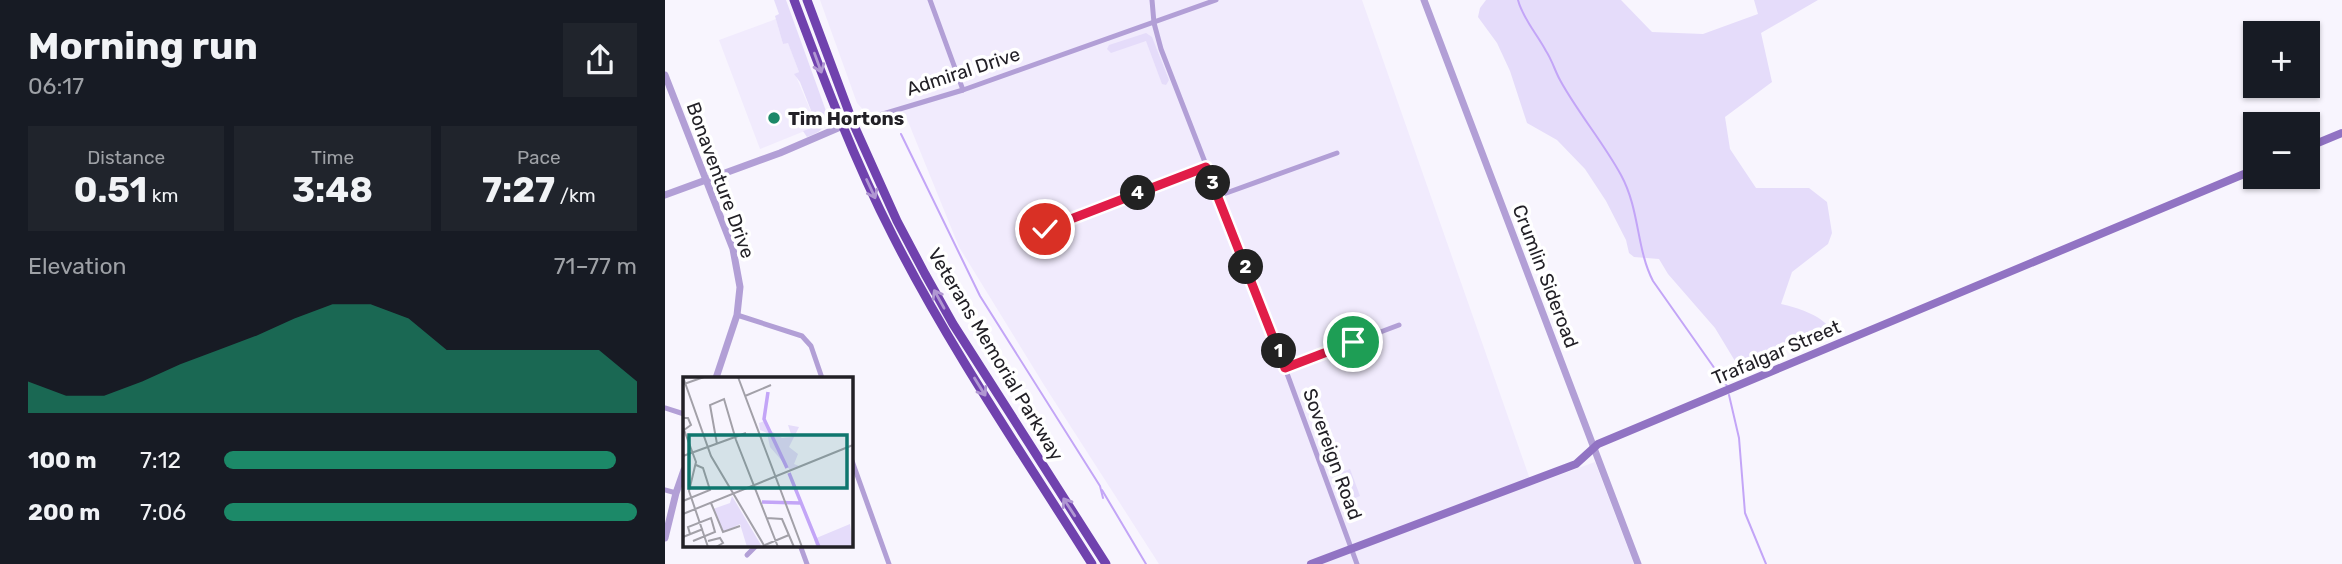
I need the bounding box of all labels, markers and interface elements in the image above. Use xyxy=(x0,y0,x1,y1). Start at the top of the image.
map controls xyxy=(2243,21,2320,189)
button: + xyxy=(2243,21,2320,98)
text: Morning run xyxy=(28,23,258,69)
button: share xyxy=(563,23,637,97)
street label: Admiral Drive xyxy=(904,42,1023,101)
one-way arrow xyxy=(812,52,825,74)
text: 06:17 xyxy=(28,72,84,100)
street label: Bonaventure Drive xyxy=(682,99,759,261)
place label: Tim Hortons xyxy=(788,107,904,130)
marker: Tim Hortons xyxy=(766,110,782,126)
button: − xyxy=(2243,112,2320,189)
text: Distance xyxy=(87,146,165,169)
text: Time xyxy=(311,146,354,169)
text: Pace xyxy=(517,146,561,169)
pin: 3 xyxy=(1195,166,1231,200)
text: 0.51 xyxy=(74,169,147,211)
text: 3:48 xyxy=(292,169,373,211)
text: 7:27 xyxy=(482,169,555,211)
text: 3 xyxy=(1206,171,1219,194)
pin: 4 xyxy=(1121,176,1155,210)
one-way arrow xyxy=(865,178,878,199)
text: 4 xyxy=(1131,181,1144,204)
text: km xyxy=(147,184,178,207)
text: /km xyxy=(555,184,596,207)
pin xyxy=(1015,199,1075,259)
street label: Crumlin Sideroad xyxy=(1508,201,1583,351)
icon: check xyxy=(1026,210,1064,248)
street label: Veterans Memorial Parkway xyxy=(923,244,1068,465)
pin: 2 xyxy=(1229,250,1263,284)
text: Elevation xyxy=(28,252,127,280)
text: 71–77 m xyxy=(554,252,637,280)
text: 2 xyxy=(1239,255,1252,278)
one-way arrow xyxy=(932,289,946,309)
pin xyxy=(1323,312,1383,372)
street label: Trafalgar Street xyxy=(1708,315,1844,390)
icon: arrive xyxy=(1334,323,1372,361)
pin: 1 xyxy=(1261,334,1297,368)
text: 1 xyxy=(1274,339,1283,362)
inset map xyxy=(683,377,852,546)
one-way arrow xyxy=(974,377,988,397)
street label: Sovereign Road xyxy=(1298,385,1367,523)
text: 100 m xyxy=(28,446,97,474)
text: 7:12 xyxy=(140,446,181,474)
one-way arrow xyxy=(1062,497,1076,517)
text: 200 m xyxy=(28,498,100,526)
text: 7:06 xyxy=(140,498,186,526)

